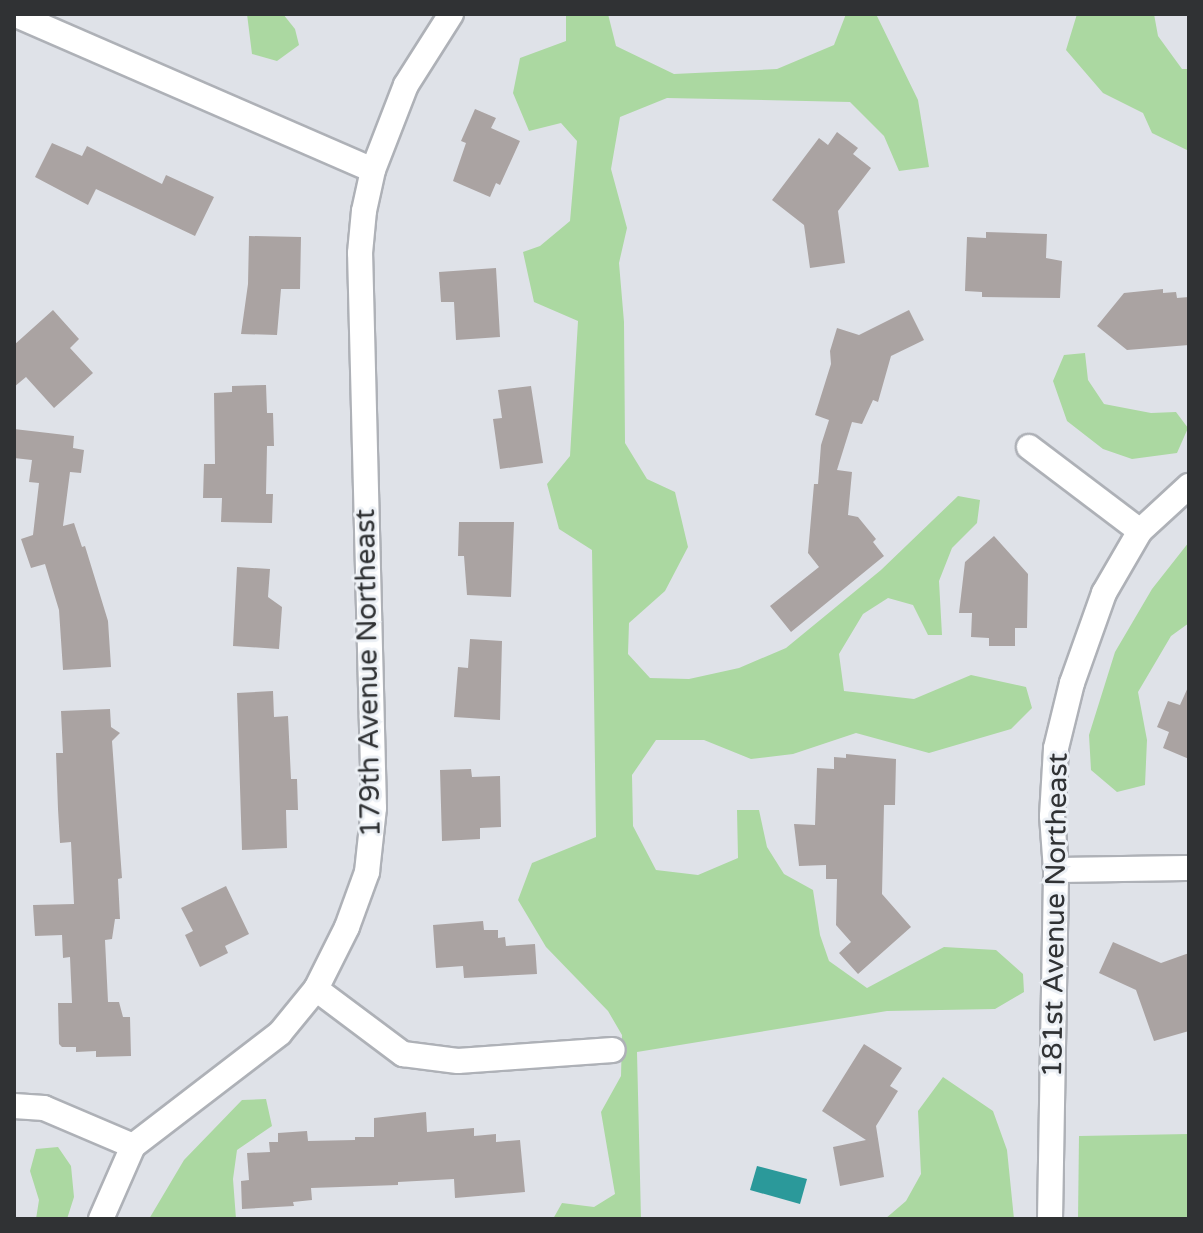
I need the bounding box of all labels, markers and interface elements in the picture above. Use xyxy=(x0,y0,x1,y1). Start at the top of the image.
street label: 179th Avenue Northeast xyxy=(348,508,388,838)
street label: 181st Avenue Northeast xyxy=(1035,752,1075,1078)

